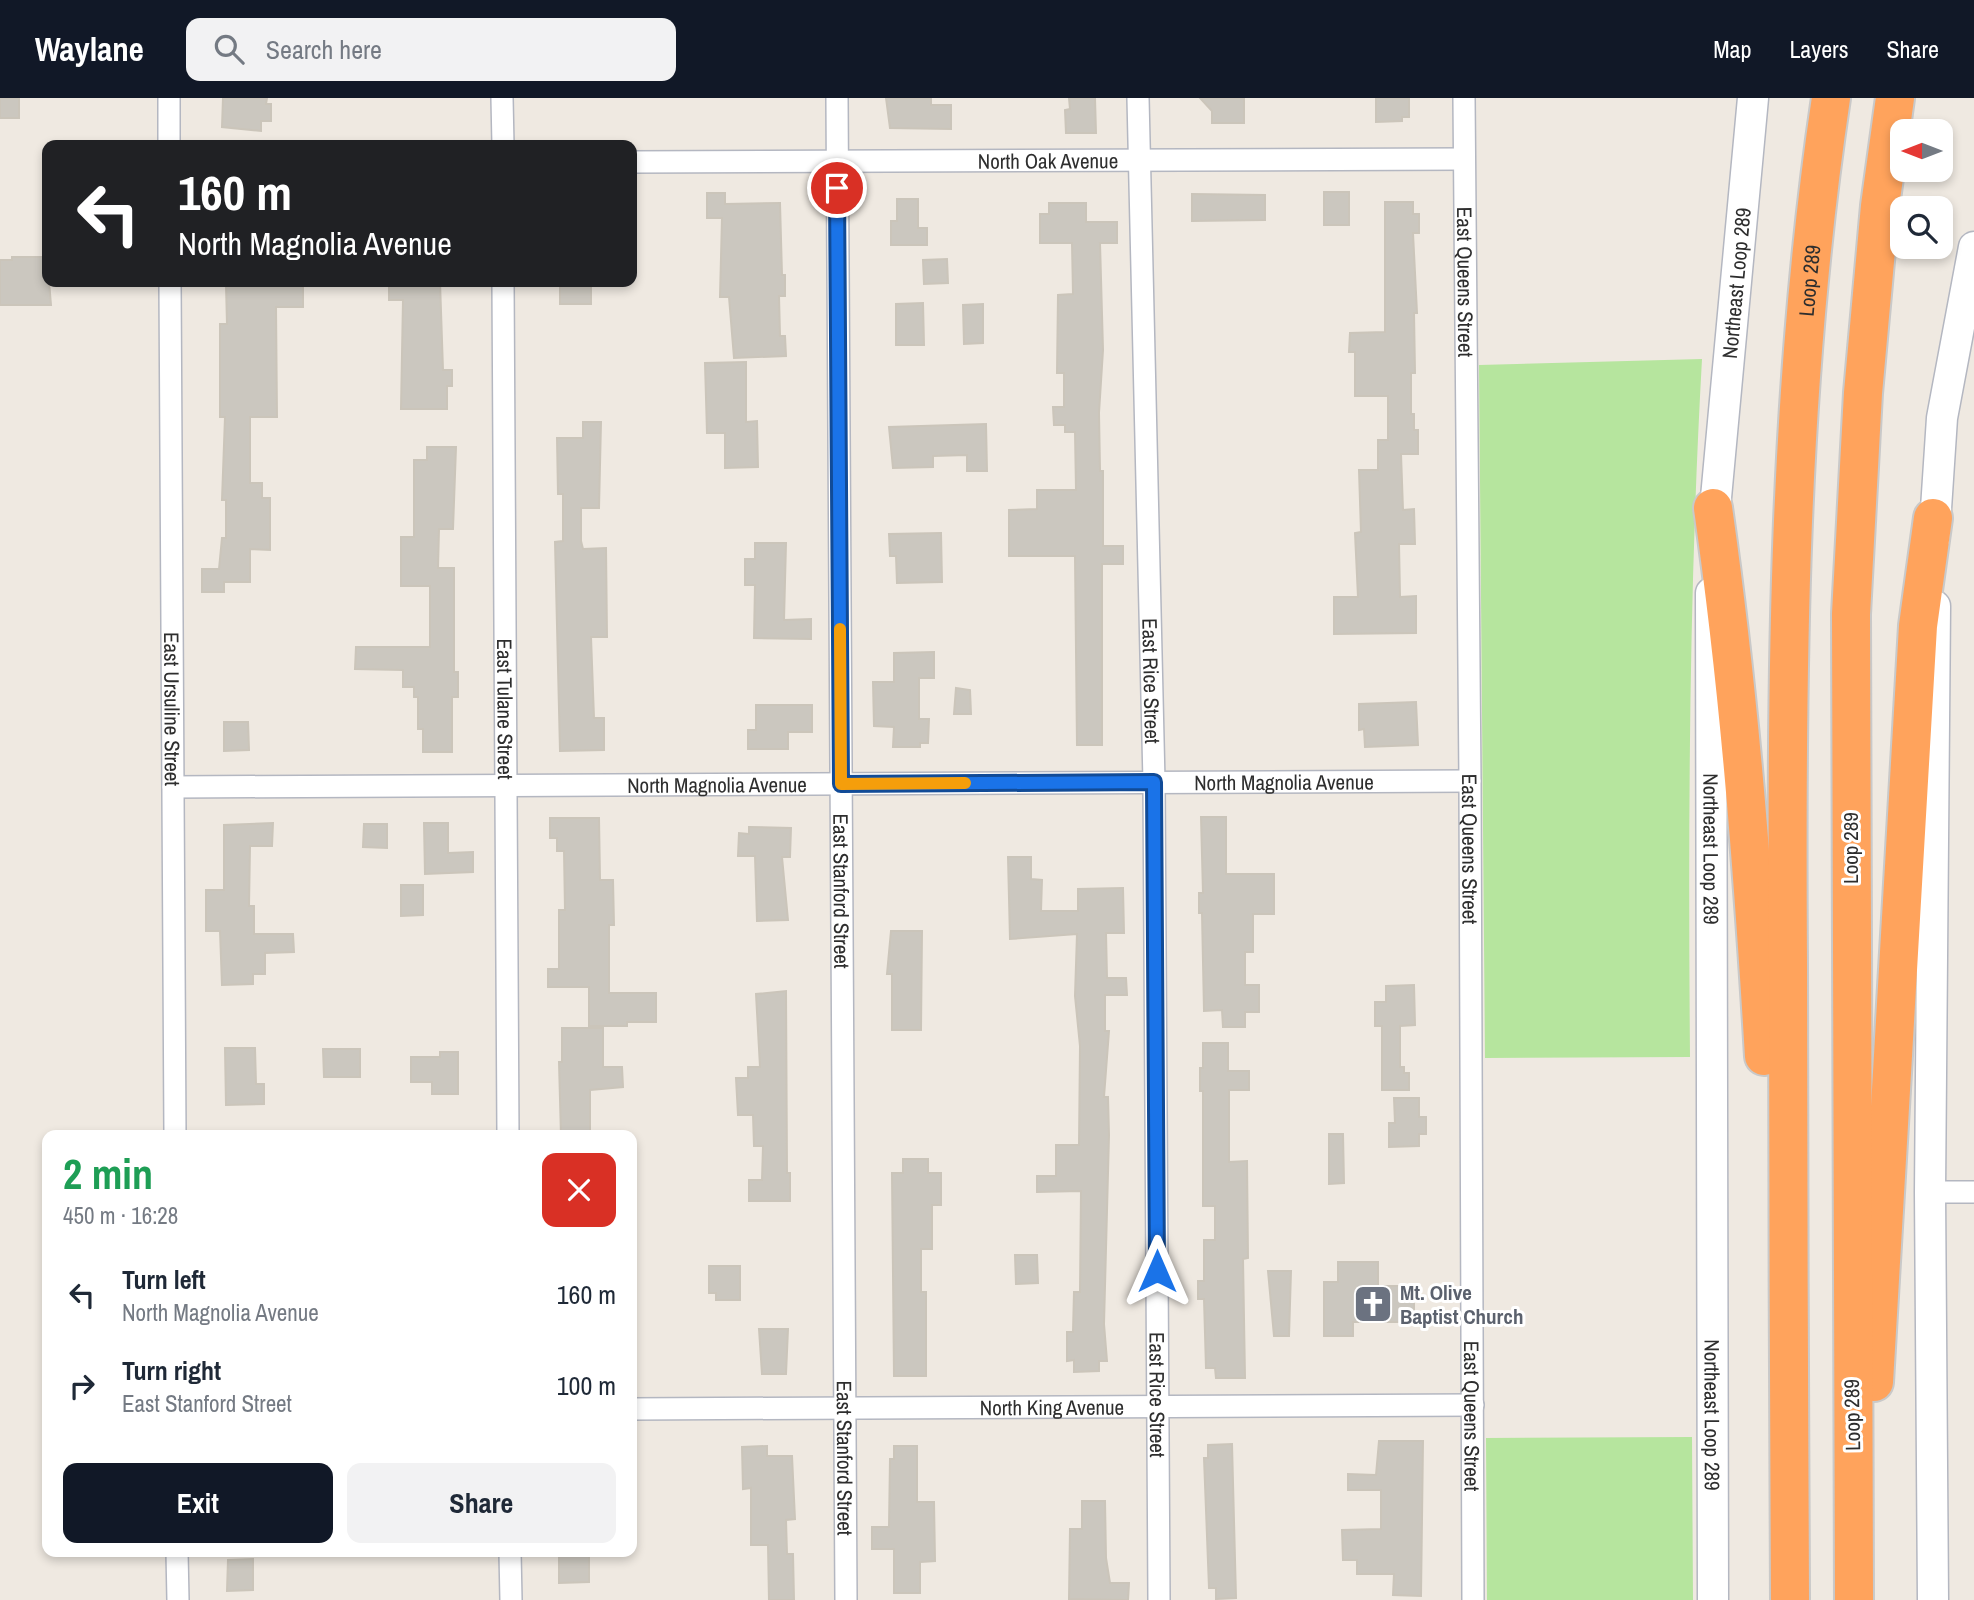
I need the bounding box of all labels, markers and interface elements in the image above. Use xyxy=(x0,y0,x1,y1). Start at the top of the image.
search box xyxy=(186,18,676,81)
text: Waylane xyxy=(35,27,144,71)
icon: search xyxy=(210,30,248,68)
text: Search here xyxy=(266,32,382,67)
text: Map xyxy=(1713,33,1751,65)
text: Layers xyxy=(1789,33,1848,65)
text: Share xyxy=(1886,33,1939,65)
north arrow xyxy=(1890,119,1953,182)
map controls xyxy=(1890,119,1953,259)
street label: North Oak Avenue xyxy=(978,146,1118,175)
pin xyxy=(807,158,867,218)
text: 160 m xyxy=(178,159,292,225)
icon: left xyxy=(63,168,154,259)
icon: arrive xyxy=(818,169,856,207)
button: search xyxy=(1890,196,1953,259)
street label: Northeast Loop 289 xyxy=(1714,206,1757,360)
street label: East Queens Street xyxy=(1450,207,1481,358)
text: North Magnolia Avenue xyxy=(178,222,452,265)
street label: Loop 289 xyxy=(1791,243,1827,318)
street label: East Rice Street xyxy=(1136,618,1168,744)
street label: East Ursuline Street xyxy=(158,632,187,786)
street label: East Tulane Street xyxy=(491,638,520,780)
street label: North Magnolia Avenue xyxy=(1194,767,1374,797)
street label: North Magnolia Avenue xyxy=(627,770,807,799)
street label: Northeast Loop 289 xyxy=(1697,773,1726,925)
street label: East Queens Street xyxy=(1455,774,1485,924)
street label: Loop 289 xyxy=(1836,812,1865,884)
street label: East Stanford Street xyxy=(827,813,857,969)
text: 2 min xyxy=(63,1146,153,1202)
button: close xyxy=(542,1153,616,1227)
text: 450 m · 16:28 xyxy=(63,1200,178,1231)
position arrow xyxy=(1120,1234,1194,1308)
text: Turn left xyxy=(122,1262,206,1297)
icon: left xyxy=(63,1276,101,1314)
text: 160 m xyxy=(557,1277,616,1312)
place label: Mt. Olive Baptist Church xyxy=(1400,1278,1523,1331)
church icon: Mt. Olive Baptist Church xyxy=(1352,1283,1394,1325)
text: North Magnolia Avenue xyxy=(122,1297,319,1328)
street label: East Rice Street xyxy=(1143,1332,1173,1458)
street label: Northeast Loop 289 xyxy=(1698,1339,1727,1491)
street label: East Queens Street xyxy=(1458,1341,1487,1491)
text: Turn right xyxy=(122,1353,221,1388)
icon: right xyxy=(63,1367,101,1405)
text: 100 m xyxy=(557,1368,616,1403)
street label: Loop 289 xyxy=(1837,1379,1867,1451)
street label: East Stanford Street xyxy=(830,1380,860,1536)
text: East Stanford Street xyxy=(122,1388,292,1419)
street label: North King Avenue xyxy=(980,1392,1124,1422)
button: Exit xyxy=(63,1463,333,1543)
button: Share xyxy=(347,1463,616,1543)

